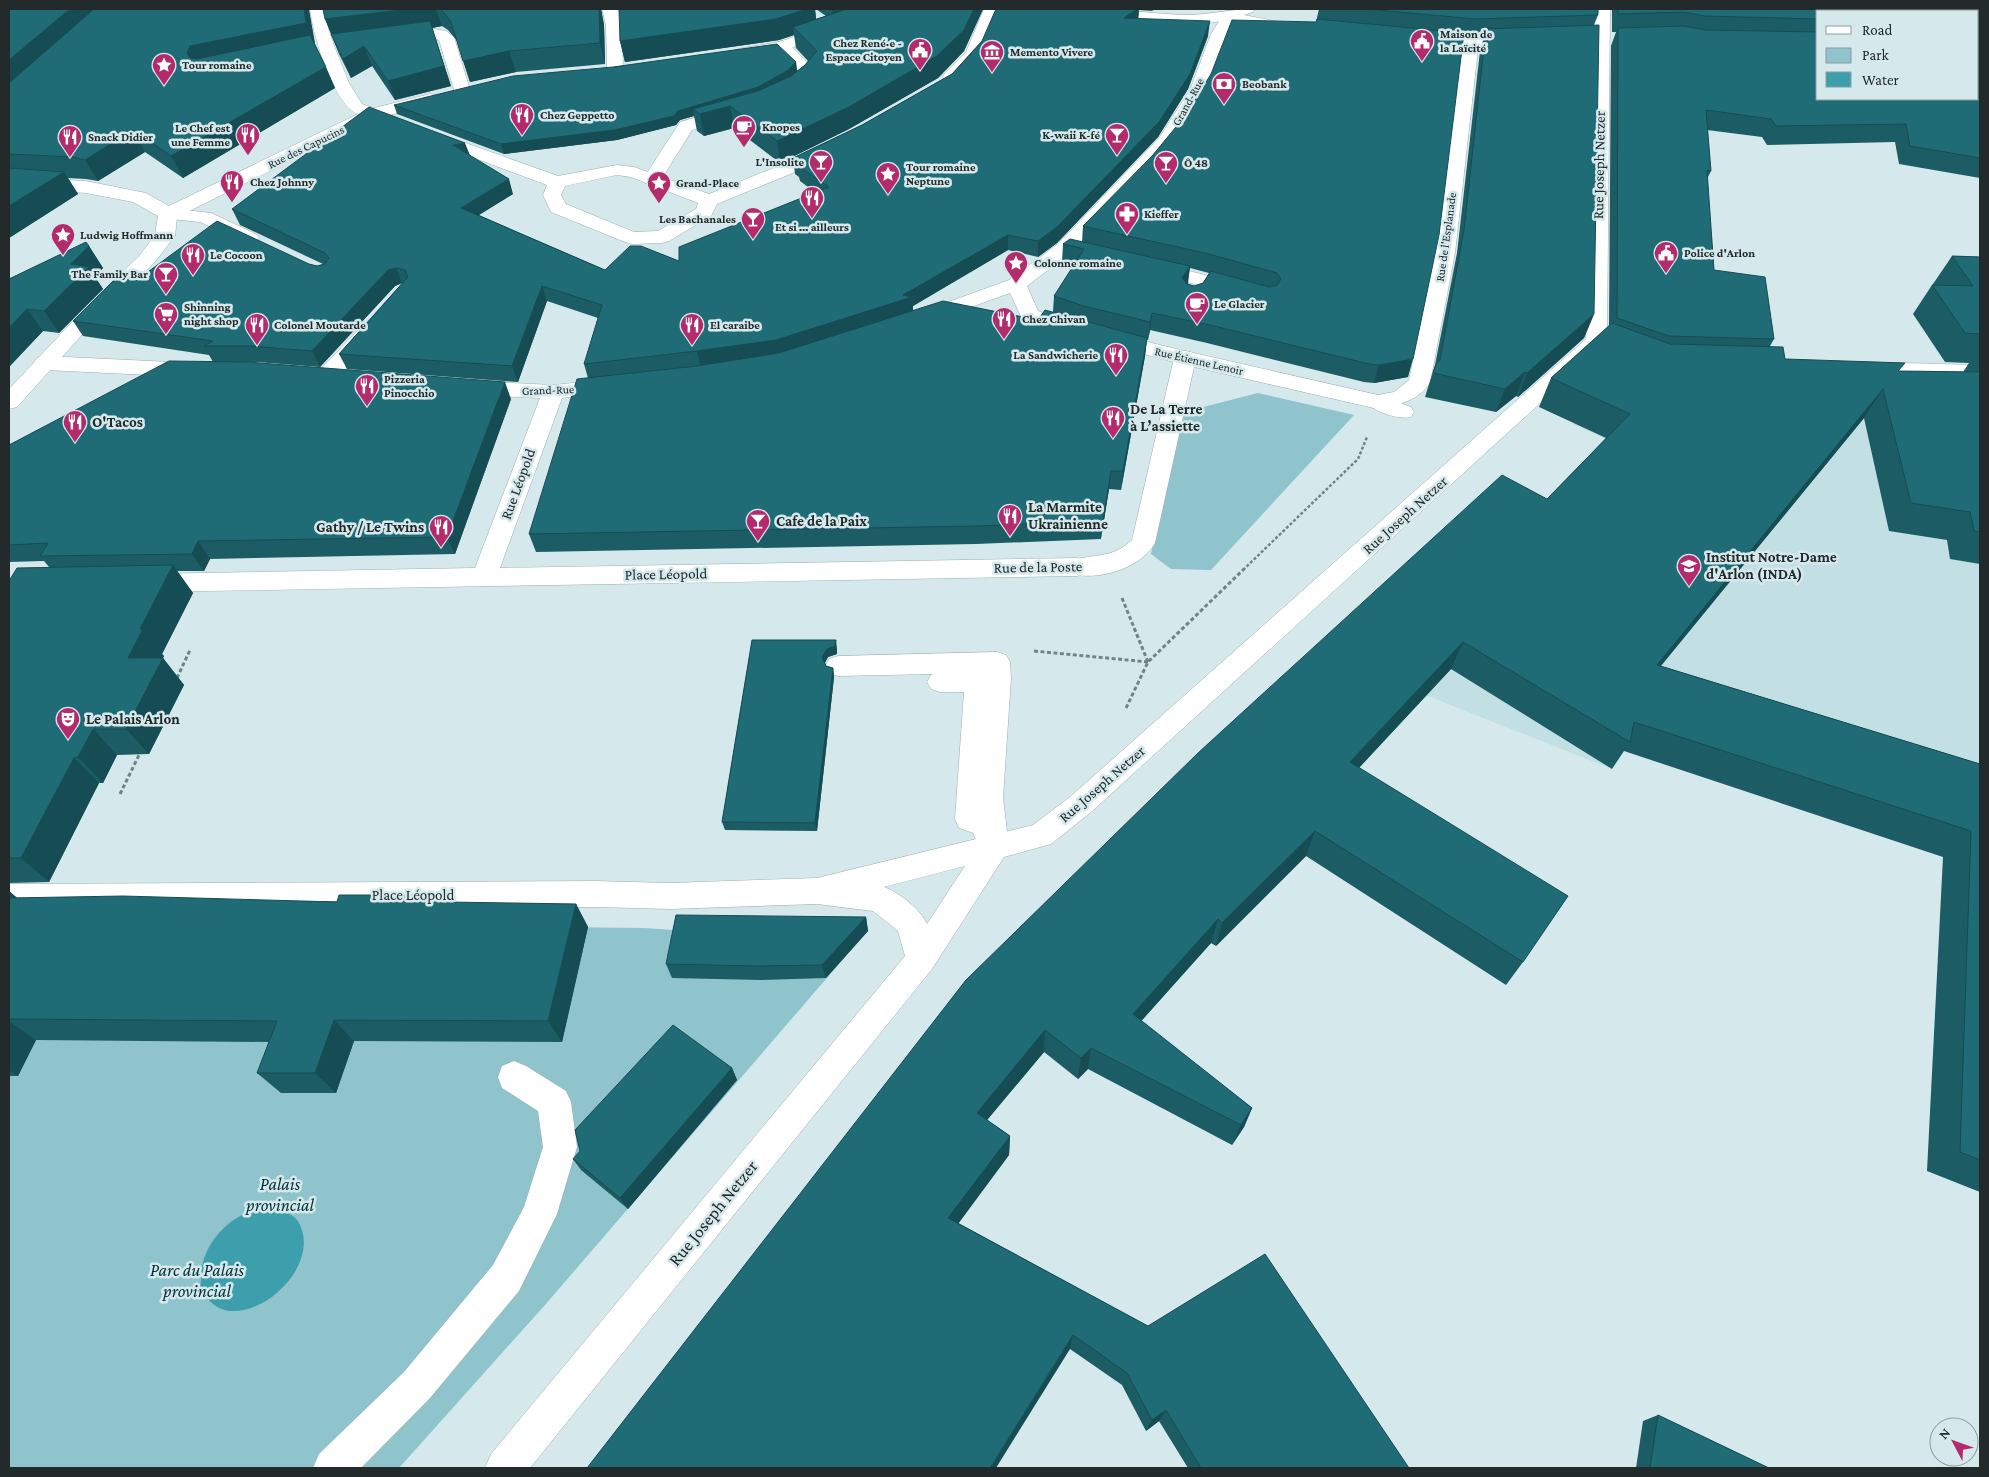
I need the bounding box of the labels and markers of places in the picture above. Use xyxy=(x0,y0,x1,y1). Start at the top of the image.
place label: Maison de la Laïcité xyxy=(1440,27,1493,55)
public building icon: Maison de la Laïcité xyxy=(1409,28,1435,62)
place label: Chez René·e - Espace Citoyen xyxy=(825,36,902,64)
public building icon: Chez René·e - Espace Citoyen xyxy=(907,37,933,71)
museum icon: Memento Vivere xyxy=(979,39,1005,73)
place label: Memento Vivere xyxy=(1010,45,1094,59)
place icon: Tour romaine xyxy=(151,52,177,86)
place label: Tour romaine xyxy=(182,58,252,72)
bank icon: Beobank xyxy=(1211,71,1237,105)
place label: Beobank xyxy=(1242,77,1287,91)
restaurant icon: Chez Geppetto xyxy=(509,102,535,136)
place label: Chez Geppetto xyxy=(540,108,614,122)
cafe icon: Knopes xyxy=(731,114,757,148)
place label: Knopes xyxy=(762,120,800,134)
place label: Le Chef est une Femme xyxy=(171,121,231,149)
restaurant icon: Le Chef est une Femme xyxy=(235,122,261,156)
bar icon: K-waii K-fé xyxy=(1104,122,1130,156)
restaurant icon: Snack Didier xyxy=(57,124,83,158)
place label: K-waii K-fé xyxy=(1042,128,1100,142)
place label: Snack Didier xyxy=(88,130,153,144)
bar icon: L'Insolite xyxy=(808,149,834,183)
bar icon: Ô 48 xyxy=(1153,150,1179,184)
place label: L'Insolite xyxy=(755,155,804,169)
place label: Ô 48 xyxy=(1184,156,1208,170)
place label: Tour romaine Neptune xyxy=(906,160,976,188)
place icon: Tour romaine Neptune xyxy=(875,161,901,195)
restaurant icon: Chez Johnny xyxy=(219,169,245,203)
place icon: Grand-Place xyxy=(646,170,672,204)
place label: Chez Johnny xyxy=(250,175,314,189)
place label: Grand-Place xyxy=(676,176,740,190)
restaurant icon: Et si … ailleurs xyxy=(799,185,825,219)
pharmacy icon: Kieffer xyxy=(1114,201,1140,235)
bar icon: Les Bachanales xyxy=(740,206,766,240)
place label: Kieffer xyxy=(1144,207,1179,221)
place label: Les Bachanales xyxy=(659,212,736,226)
place label: Et si … ailleurs xyxy=(775,220,849,234)
place icon: Ludwig Hoffmann xyxy=(50,222,76,256)
place label: Ludwig Hoffmann xyxy=(80,228,173,242)
public building icon: Police d'Arlon xyxy=(1653,240,1679,274)
restaurant icon: Le Cocoon xyxy=(180,242,206,276)
place label: Police d'Arlon xyxy=(1684,246,1755,260)
place label: Le Cocoon xyxy=(210,248,263,262)
place icon: Colonne romaine xyxy=(1003,250,1029,284)
place label: Colonne romaine xyxy=(1034,256,1122,270)
bar icon: The Family Bar xyxy=(153,261,179,295)
place label: The Family Bar xyxy=(71,267,148,281)
cafe icon: Le Glacier xyxy=(1184,291,1210,325)
place label: Le Glacier xyxy=(1214,297,1265,311)
place label: Shinning night shop xyxy=(184,300,239,328)
supermarket icon: Shinning night shop xyxy=(153,301,179,335)
restaurant icon: Chez Chivan xyxy=(991,306,1017,340)
restaurant icon: Colonel Moutarde xyxy=(244,312,270,346)
restaurant icon: El caraibe xyxy=(679,312,705,346)
place label: Chez Chivan xyxy=(1022,312,1086,326)
place label: Colonel Moutarde xyxy=(274,318,366,332)
place label: El caraibe xyxy=(710,318,760,332)
restaurant icon: La Sandwicherie xyxy=(1103,342,1129,376)
place label: La Sandwicherie xyxy=(1013,348,1098,362)
place label: Pizzeria Pinocchio xyxy=(384,372,435,400)
restaurant icon: Pizzeria Pinocchio xyxy=(354,373,380,407)
place label: De La Terre à L’assiette xyxy=(1130,401,1202,434)
restaurant icon: De La Terre à L’assiette xyxy=(1100,405,1126,439)
restaurant icon: O'Tacos xyxy=(62,409,88,443)
place label: O'Tacos xyxy=(92,414,143,430)
place label: La Marmite Ukrainienne xyxy=(1028,499,1108,532)
restaurant icon: La Marmite Ukrainienne xyxy=(997,503,1023,537)
bar icon: Cafe de la Paix xyxy=(745,508,771,542)
place label: Cafe de la Paix xyxy=(776,513,867,529)
restaurant icon: Gathy / Le Twins xyxy=(428,514,454,548)
place label: Gathy / Le Twins xyxy=(316,519,424,535)
place label: Institut Notre-Dame d'Arlon (INDA) xyxy=(1706,549,1837,583)
school or university icon: Institut Notre-Dame d'Arlon (INDA) xyxy=(1676,553,1702,587)
theatre icon: Le Palais Arlon xyxy=(55,706,81,740)
place label: Le Palais Arlon xyxy=(86,711,180,727)

